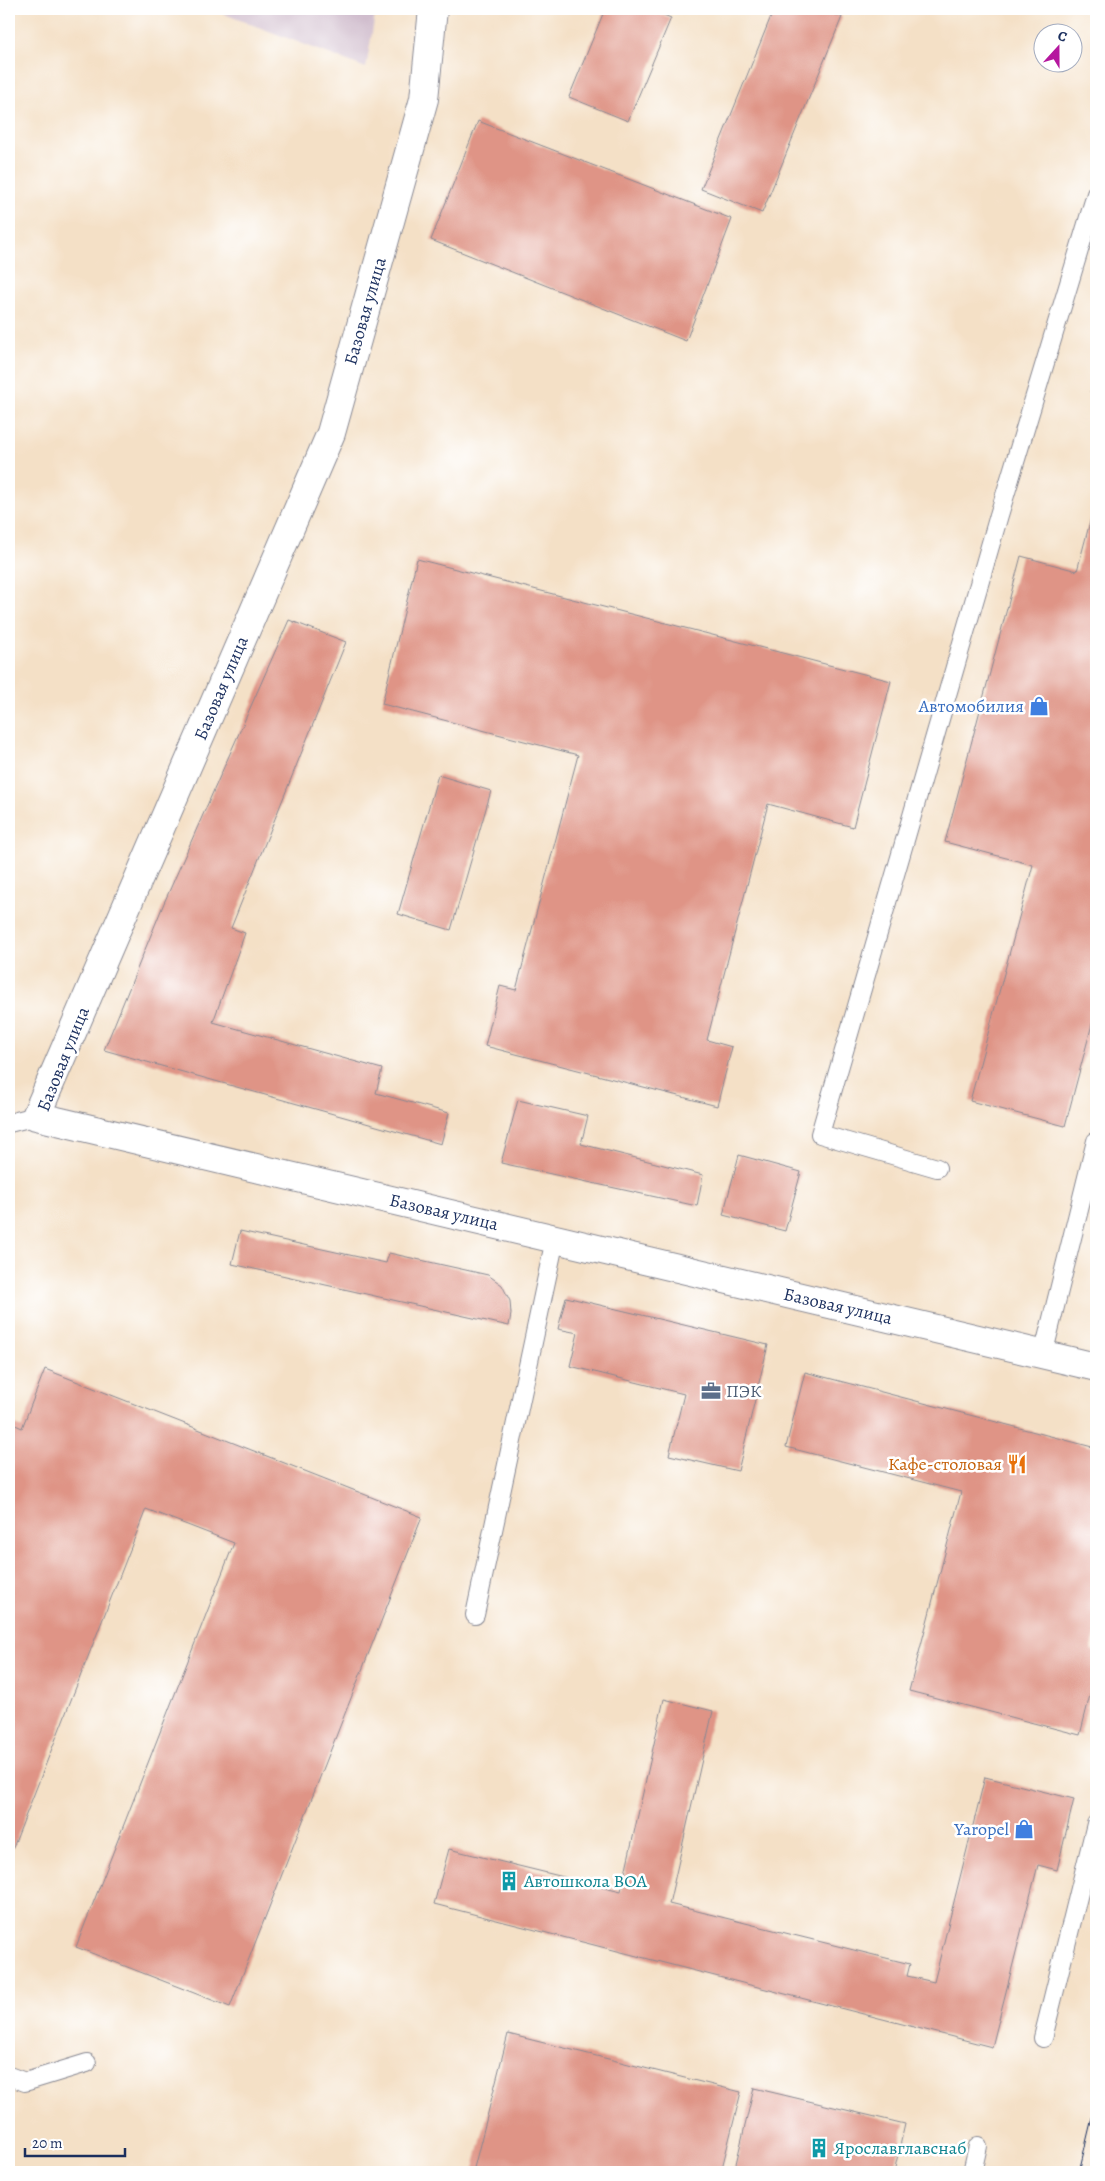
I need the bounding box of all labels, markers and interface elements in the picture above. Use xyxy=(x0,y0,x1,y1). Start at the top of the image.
north arrow xyxy=(1032,22,1082,72)
text: С xyxy=(1055,26,1070,47)
street label: Базовая улица xyxy=(338,254,392,368)
street label: Базовая улица xyxy=(188,632,254,744)
place label: Автомобилия xyxy=(918,694,1024,718)
shop icon: Автомобилия xyxy=(1028,695,1050,717)
street label: Базовая улица xyxy=(31,1002,95,1115)
street label: Базовая улица xyxy=(387,1188,501,1236)
street label: Базовая улица xyxy=(781,1282,895,1330)
place label: ПЭК xyxy=(726,1379,762,1403)
office icon: ПЭК xyxy=(700,1380,722,1402)
place label: Кафе-столовая xyxy=(888,1452,1002,1476)
restaurant icon: Кафе-столовая xyxy=(1006,1453,1028,1475)
place label: Yaropel xyxy=(953,1817,1010,1841)
shop icon: Yaropel xyxy=(1013,1818,1035,1840)
place label: Автошкола ВОА xyxy=(523,1869,647,1893)
building icon: Автошкола ВОА xyxy=(498,1870,520,1892)
scale bar xyxy=(25,2126,125,2158)
text: 20 m xyxy=(32,2133,63,2153)
place label: Ярославглавснаб xyxy=(834,2136,967,2160)
building icon: Ярославглавснаб xyxy=(808,2137,830,2159)

